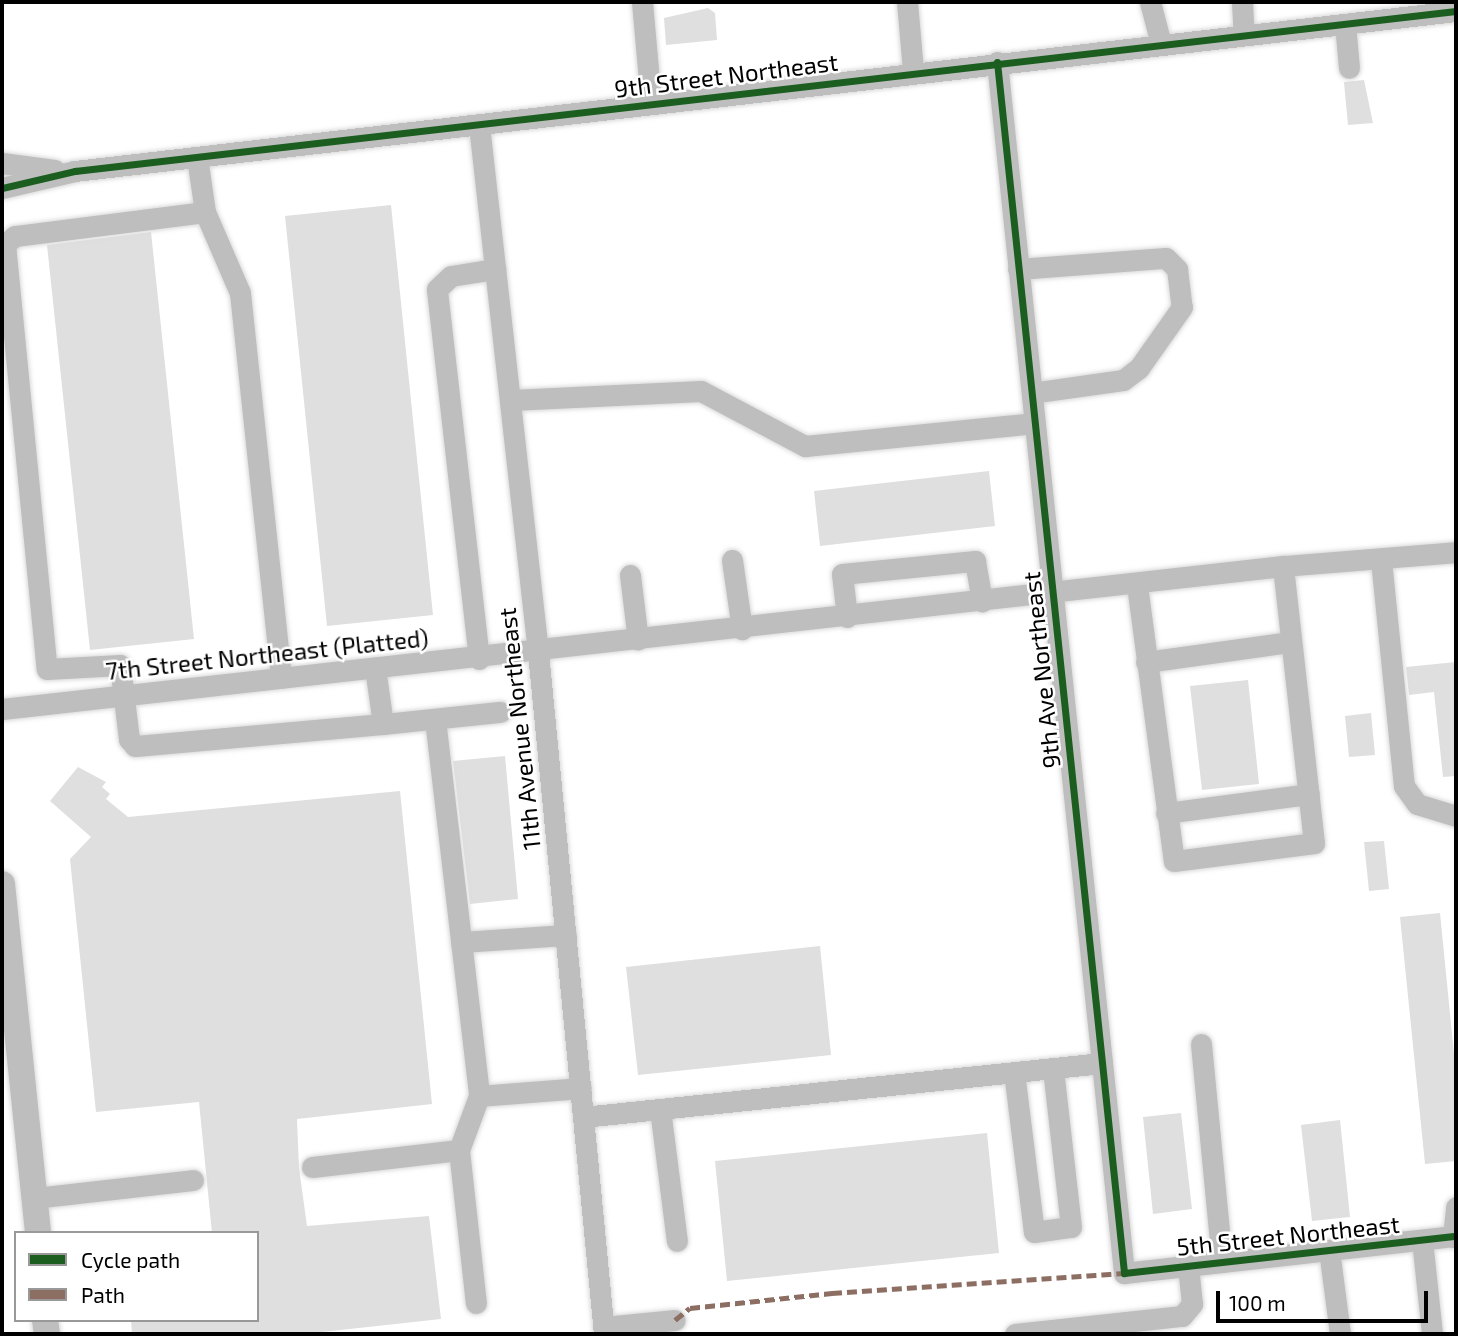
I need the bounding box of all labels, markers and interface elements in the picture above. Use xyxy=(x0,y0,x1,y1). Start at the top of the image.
street label: 9th Street Northeast xyxy=(613,47,839,103)
street label: 9th Ave Northeast xyxy=(1016,570,1066,770)
street label: 11th Avenue Northeast xyxy=(492,606,546,852)
street label: 7th Street Northeast (Platted) xyxy=(104,623,430,685)
street label: 5th Street Northeast xyxy=(1175,1209,1401,1261)
legend xyxy=(14,1231,259,1322)
text: Cycle path xyxy=(81,1247,180,1272)
scale bar xyxy=(1220,1276,1432,1320)
text: Path xyxy=(81,1282,125,1307)
text: 100 m xyxy=(1229,1290,1286,1315)

